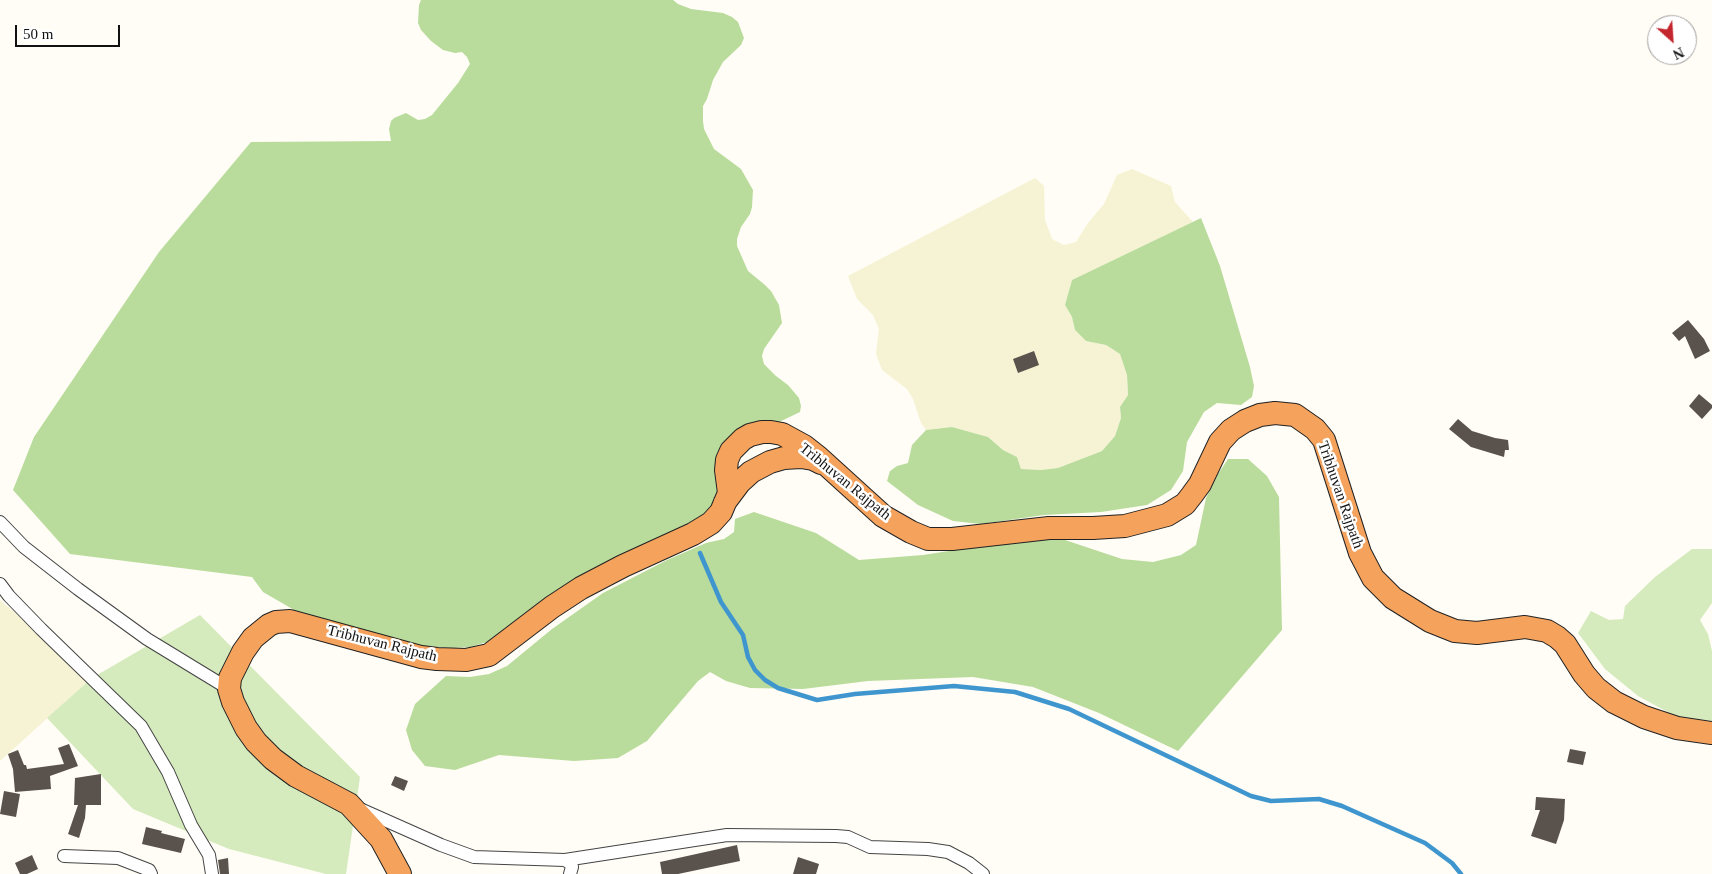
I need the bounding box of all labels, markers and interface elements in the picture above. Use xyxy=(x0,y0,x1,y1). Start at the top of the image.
scale bar xyxy=(18,15,122,47)
north arrow xyxy=(1647,15,1697,65)
text: 50 m xyxy=(23,26,53,42)
text: N xyxy=(1671,44,1686,62)
street label: Tribhuvan Rajpath xyxy=(1313,439,1367,551)
street label: Tribhuvan Rajpath xyxy=(796,440,894,524)
street label: Tribhuvan Rajpath xyxy=(325,622,439,666)

